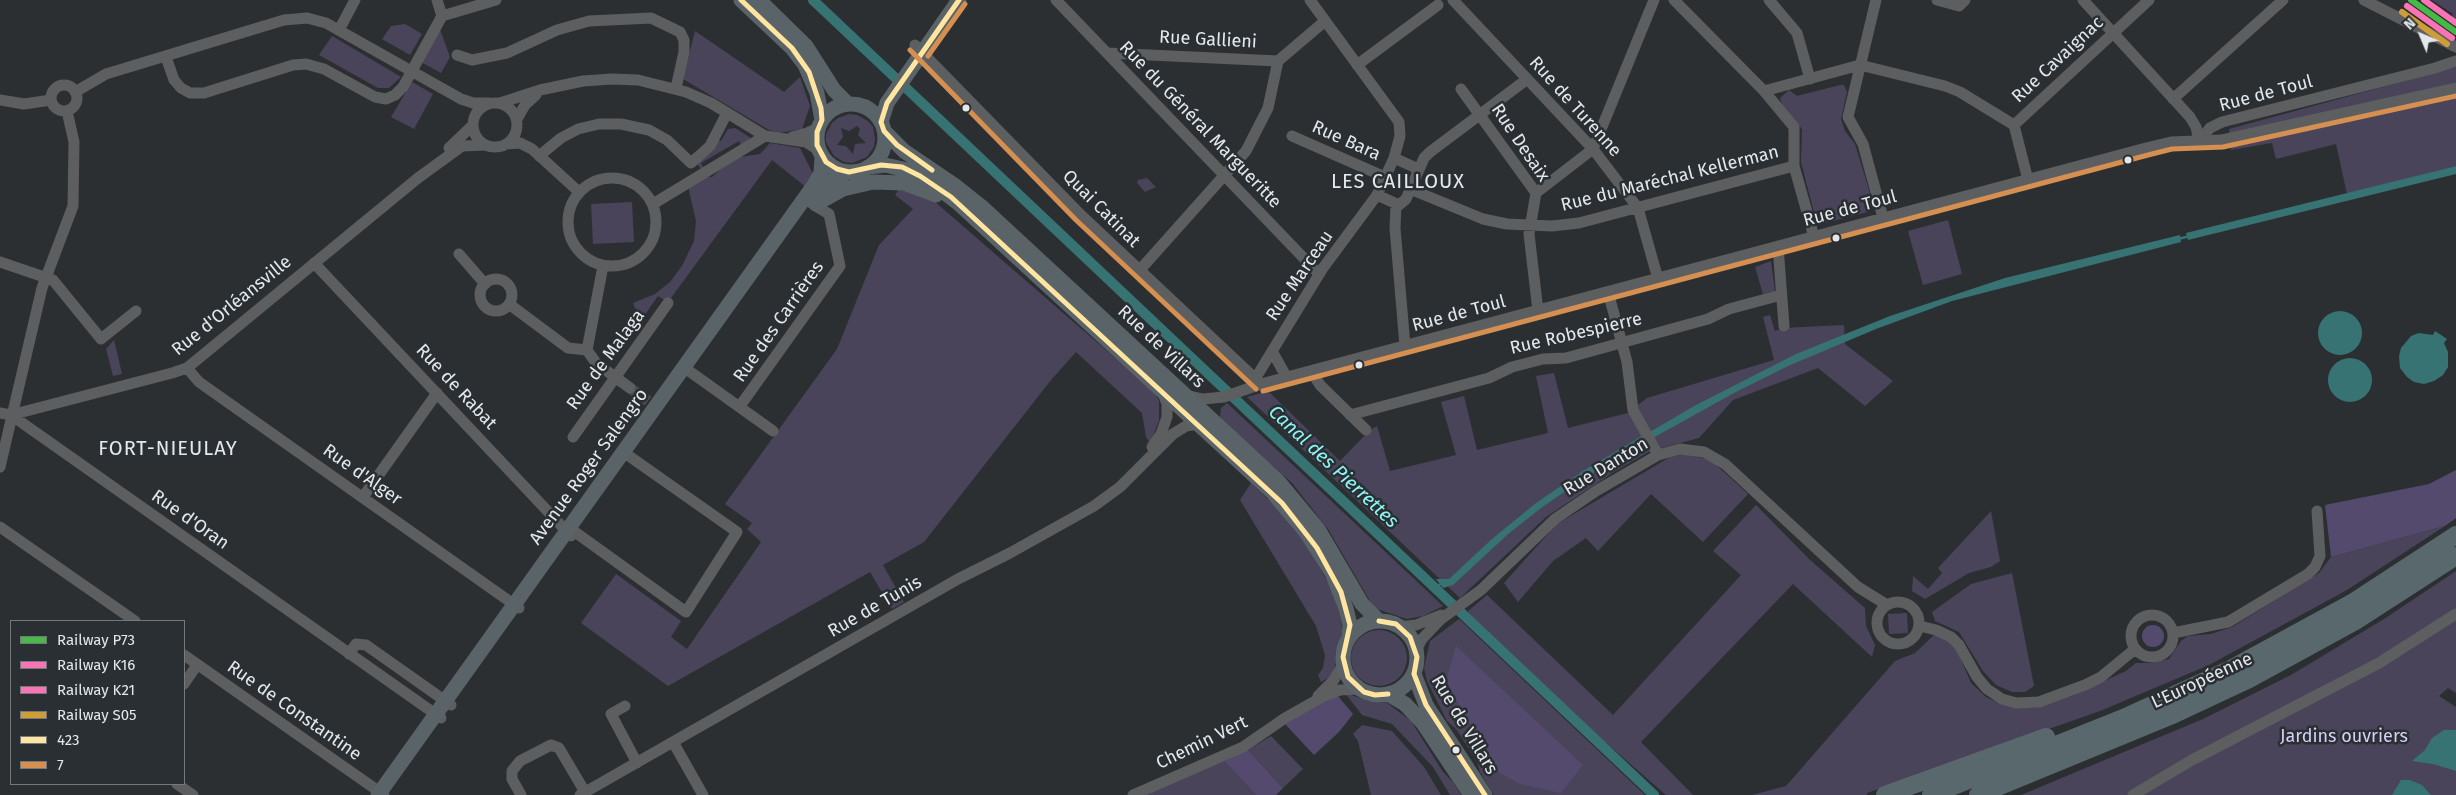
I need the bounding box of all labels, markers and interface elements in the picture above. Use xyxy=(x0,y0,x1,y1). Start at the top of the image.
north arrow xyxy=(2396,10,2446,60)
street label: Rue Cavaignac xyxy=(2008,12,2108,108)
text: N xyxy=(2401,15,2419,33)
street label: Rue Gallieni xyxy=(1159,27,1257,53)
street label: Rue du Général Margueritte xyxy=(1114,37,1286,213)
street label: Rue de Turenne xyxy=(1524,52,1626,162)
street label: Rue de Toul xyxy=(2217,71,2315,117)
street label: Rue Desaix xyxy=(1486,100,1554,186)
unlabelled marker xyxy=(961,103,971,113)
street label: Rue Bara xyxy=(1308,116,1384,166)
street label: Rue du Maréchal Kellerman xyxy=(1559,141,1781,217)
unlabelled marker xyxy=(2123,155,2133,165)
street label: Quai Catinat xyxy=(1058,166,1144,252)
district label: LES CAILLOUX xyxy=(1329,170,1467,194)
street label: Rue de Toul xyxy=(1801,186,1899,232)
street label: Rue Marceau xyxy=(1262,227,1338,325)
unlabelled marker xyxy=(1831,233,1841,243)
street label: Rue d'Orléansville xyxy=(168,251,296,361)
street label: Rue des Carrières xyxy=(729,257,829,387)
street label: Rue de Toul xyxy=(1410,291,1508,337)
street label: Rue de Villars xyxy=(1113,301,1209,393)
street label: Rue de Malaga xyxy=(562,306,650,414)
street label: Rue Robespierre xyxy=(1508,308,1644,360)
street label: Rue de Rabat xyxy=(411,340,501,434)
unlabelled marker xyxy=(1354,360,1364,370)
street label: Avenue Roger Salengro xyxy=(525,385,653,549)
water label: Canal des Pierrettes xyxy=(1263,401,1403,533)
street label: Rue Danton xyxy=(1560,433,1652,501)
district label: FORT-NIEULAY xyxy=(97,437,239,461)
street label: Rue d'Alger xyxy=(318,440,406,510)
street label: Rue d'Oran xyxy=(147,485,233,555)
street label: Rue de Tunis xyxy=(824,572,926,642)
legend xyxy=(10,620,185,785)
text: Railway P73 xyxy=(57,631,135,649)
street label: L'Européenne xyxy=(2148,648,2256,714)
text: Railway K16 xyxy=(57,656,135,674)
street label: Rue de Constantine xyxy=(223,657,365,765)
street label: Rue de Villars xyxy=(1426,672,1502,778)
text: Railway K21 xyxy=(57,681,135,699)
text: Railway S05 xyxy=(57,706,137,724)
street label: Chemin Vert xyxy=(1153,712,1251,774)
park label: Jardins ouvriers xyxy=(2280,726,2408,748)
text: 423 xyxy=(57,731,80,749)
unlabelled marker xyxy=(1451,745,1461,755)
text: 7 xyxy=(57,756,64,774)

